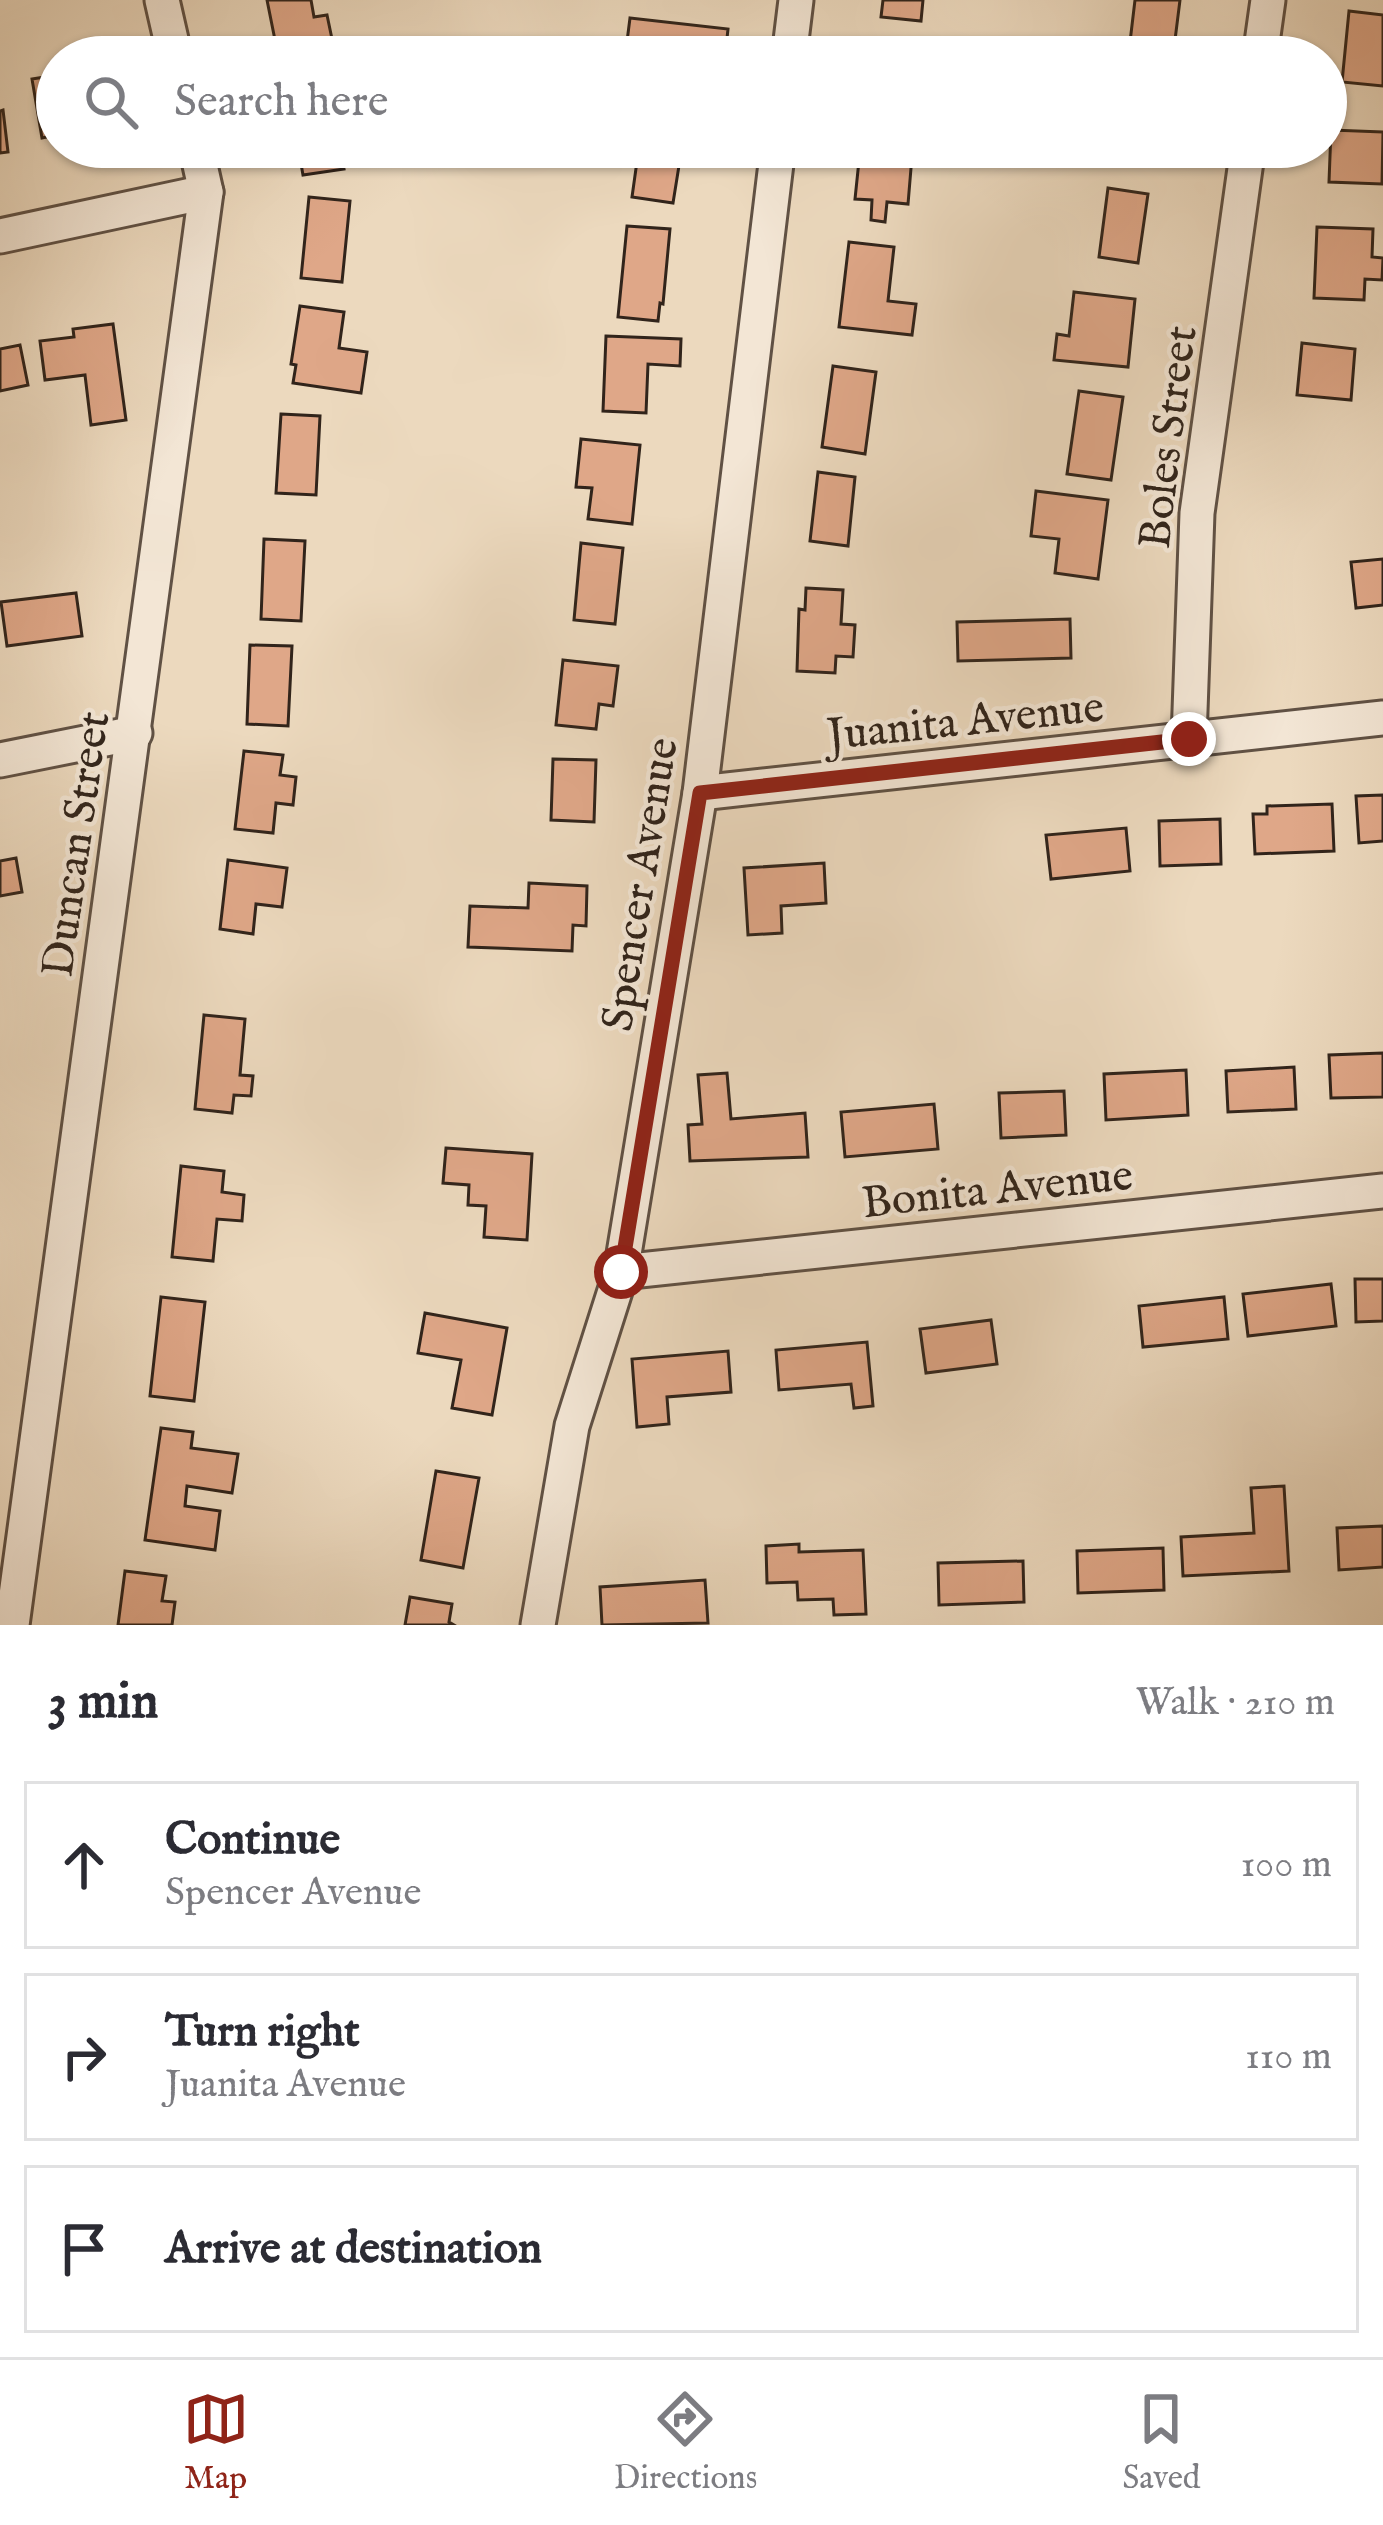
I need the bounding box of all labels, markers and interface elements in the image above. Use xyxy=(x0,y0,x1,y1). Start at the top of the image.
search box xyxy=(36,36,1347,168)
icon: search xyxy=(78,69,144,135)
text: Search here xyxy=(174,74,388,131)
street label: Boles Street xyxy=(1128,323,1211,552)
street label: Juanita Avenue xyxy=(819,680,1107,766)
street label: Duncan Street xyxy=(31,708,124,981)
route end xyxy=(1162,712,1216,766)
street label: Spencer Avenue xyxy=(590,734,693,1035)
street label: Bonita Avenue xyxy=(859,1148,1136,1233)
route start xyxy=(594,1245,648,1299)
text: 3 min xyxy=(48,1671,158,1736)
text: Walk · 210 m xyxy=(1136,1679,1335,1728)
text: Continue xyxy=(165,1812,340,1869)
icon: ahead xyxy=(51,1832,117,1898)
text: 100 m xyxy=(1241,1841,1332,1890)
text: Spencer Avenue xyxy=(165,1869,421,1918)
text: Turn right xyxy=(165,2004,360,2061)
icon: right xyxy=(51,2024,117,2090)
text: 110 m xyxy=(1245,2033,1332,2082)
text: Juanita Avenue xyxy=(165,2061,406,2110)
icon: arrive xyxy=(51,2216,117,2282)
text: Arrive at destination xyxy=(165,2221,542,2278)
tab: Map xyxy=(183,2386,249,2500)
tab: Directions xyxy=(614,2386,757,2500)
tab: Saved xyxy=(1122,2386,1200,2500)

